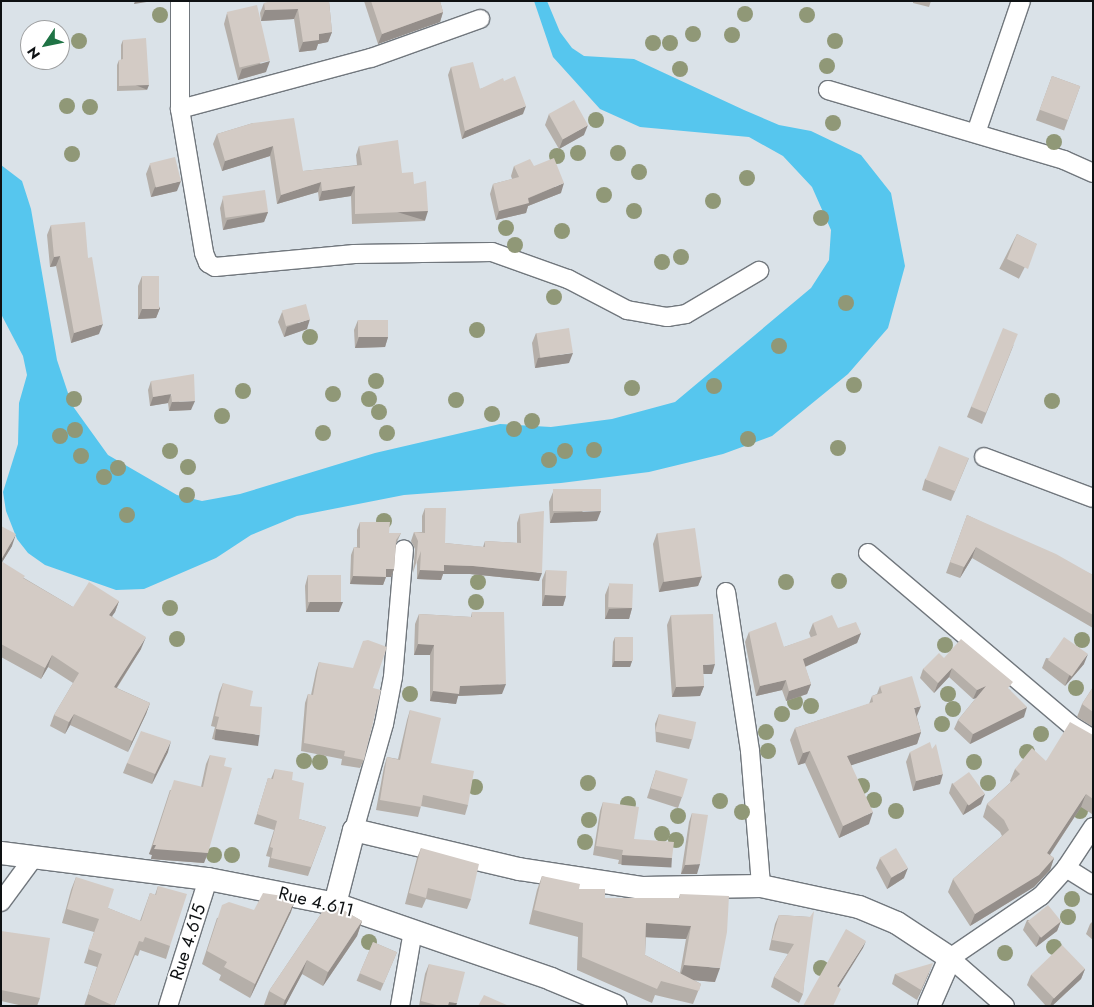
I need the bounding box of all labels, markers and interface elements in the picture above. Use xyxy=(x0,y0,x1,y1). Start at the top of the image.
north arrow xyxy=(20,20,70,70)
text: N xyxy=(22,43,45,63)
street label: Rue 4.611 xyxy=(276,882,356,922)
street label: Rue 4.615 xyxy=(166,901,210,983)

